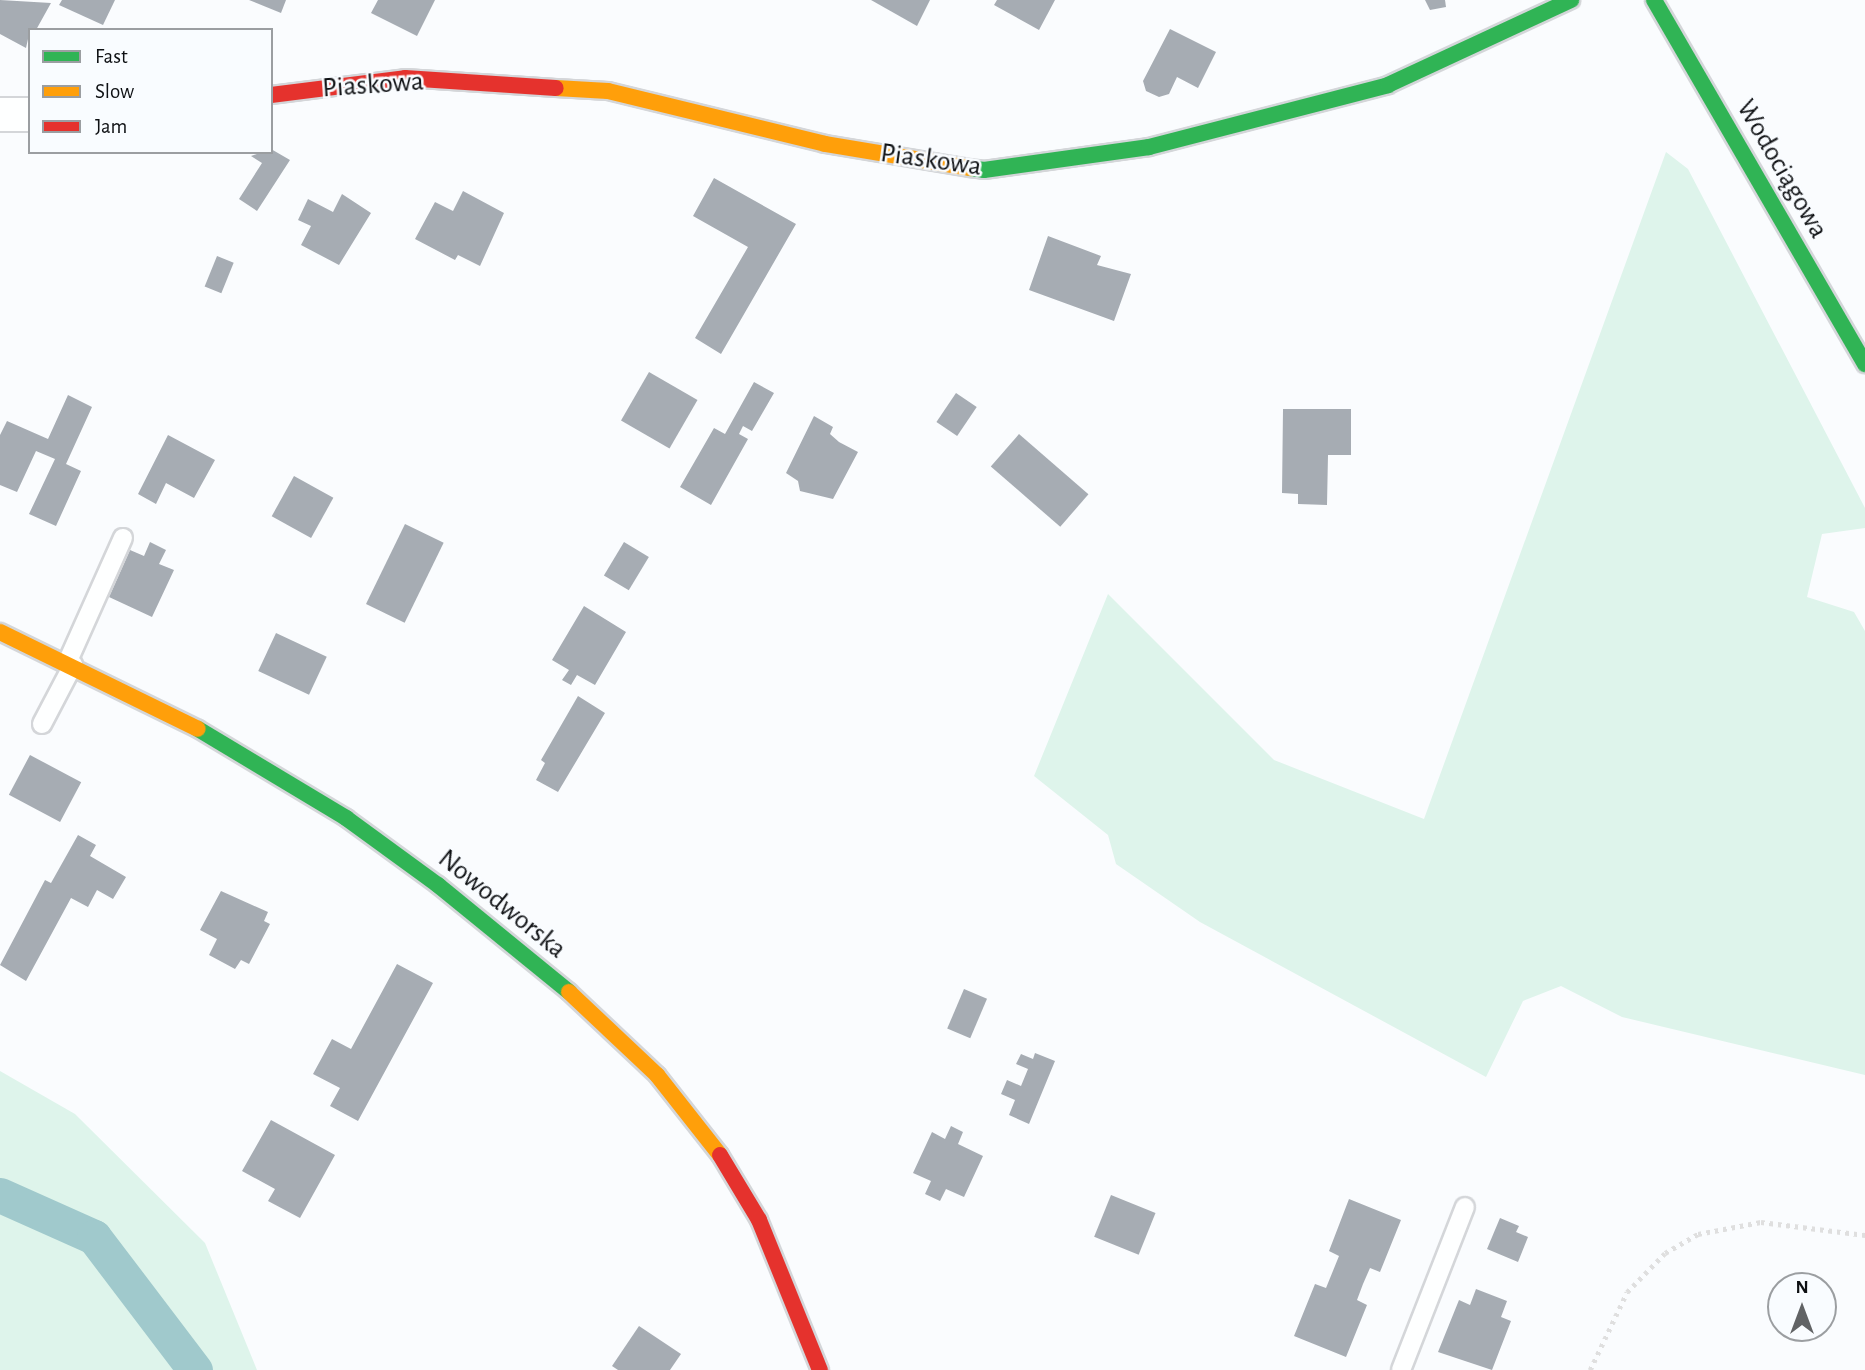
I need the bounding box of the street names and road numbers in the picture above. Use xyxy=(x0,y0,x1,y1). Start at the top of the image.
street label: Piaskowa xyxy=(321,65,425,105)
street label: Wodociągowa xyxy=(1729,94,1835,244)
street label: Piaskowa xyxy=(878,136,984,184)
street label: Nowodworska xyxy=(431,842,573,966)

